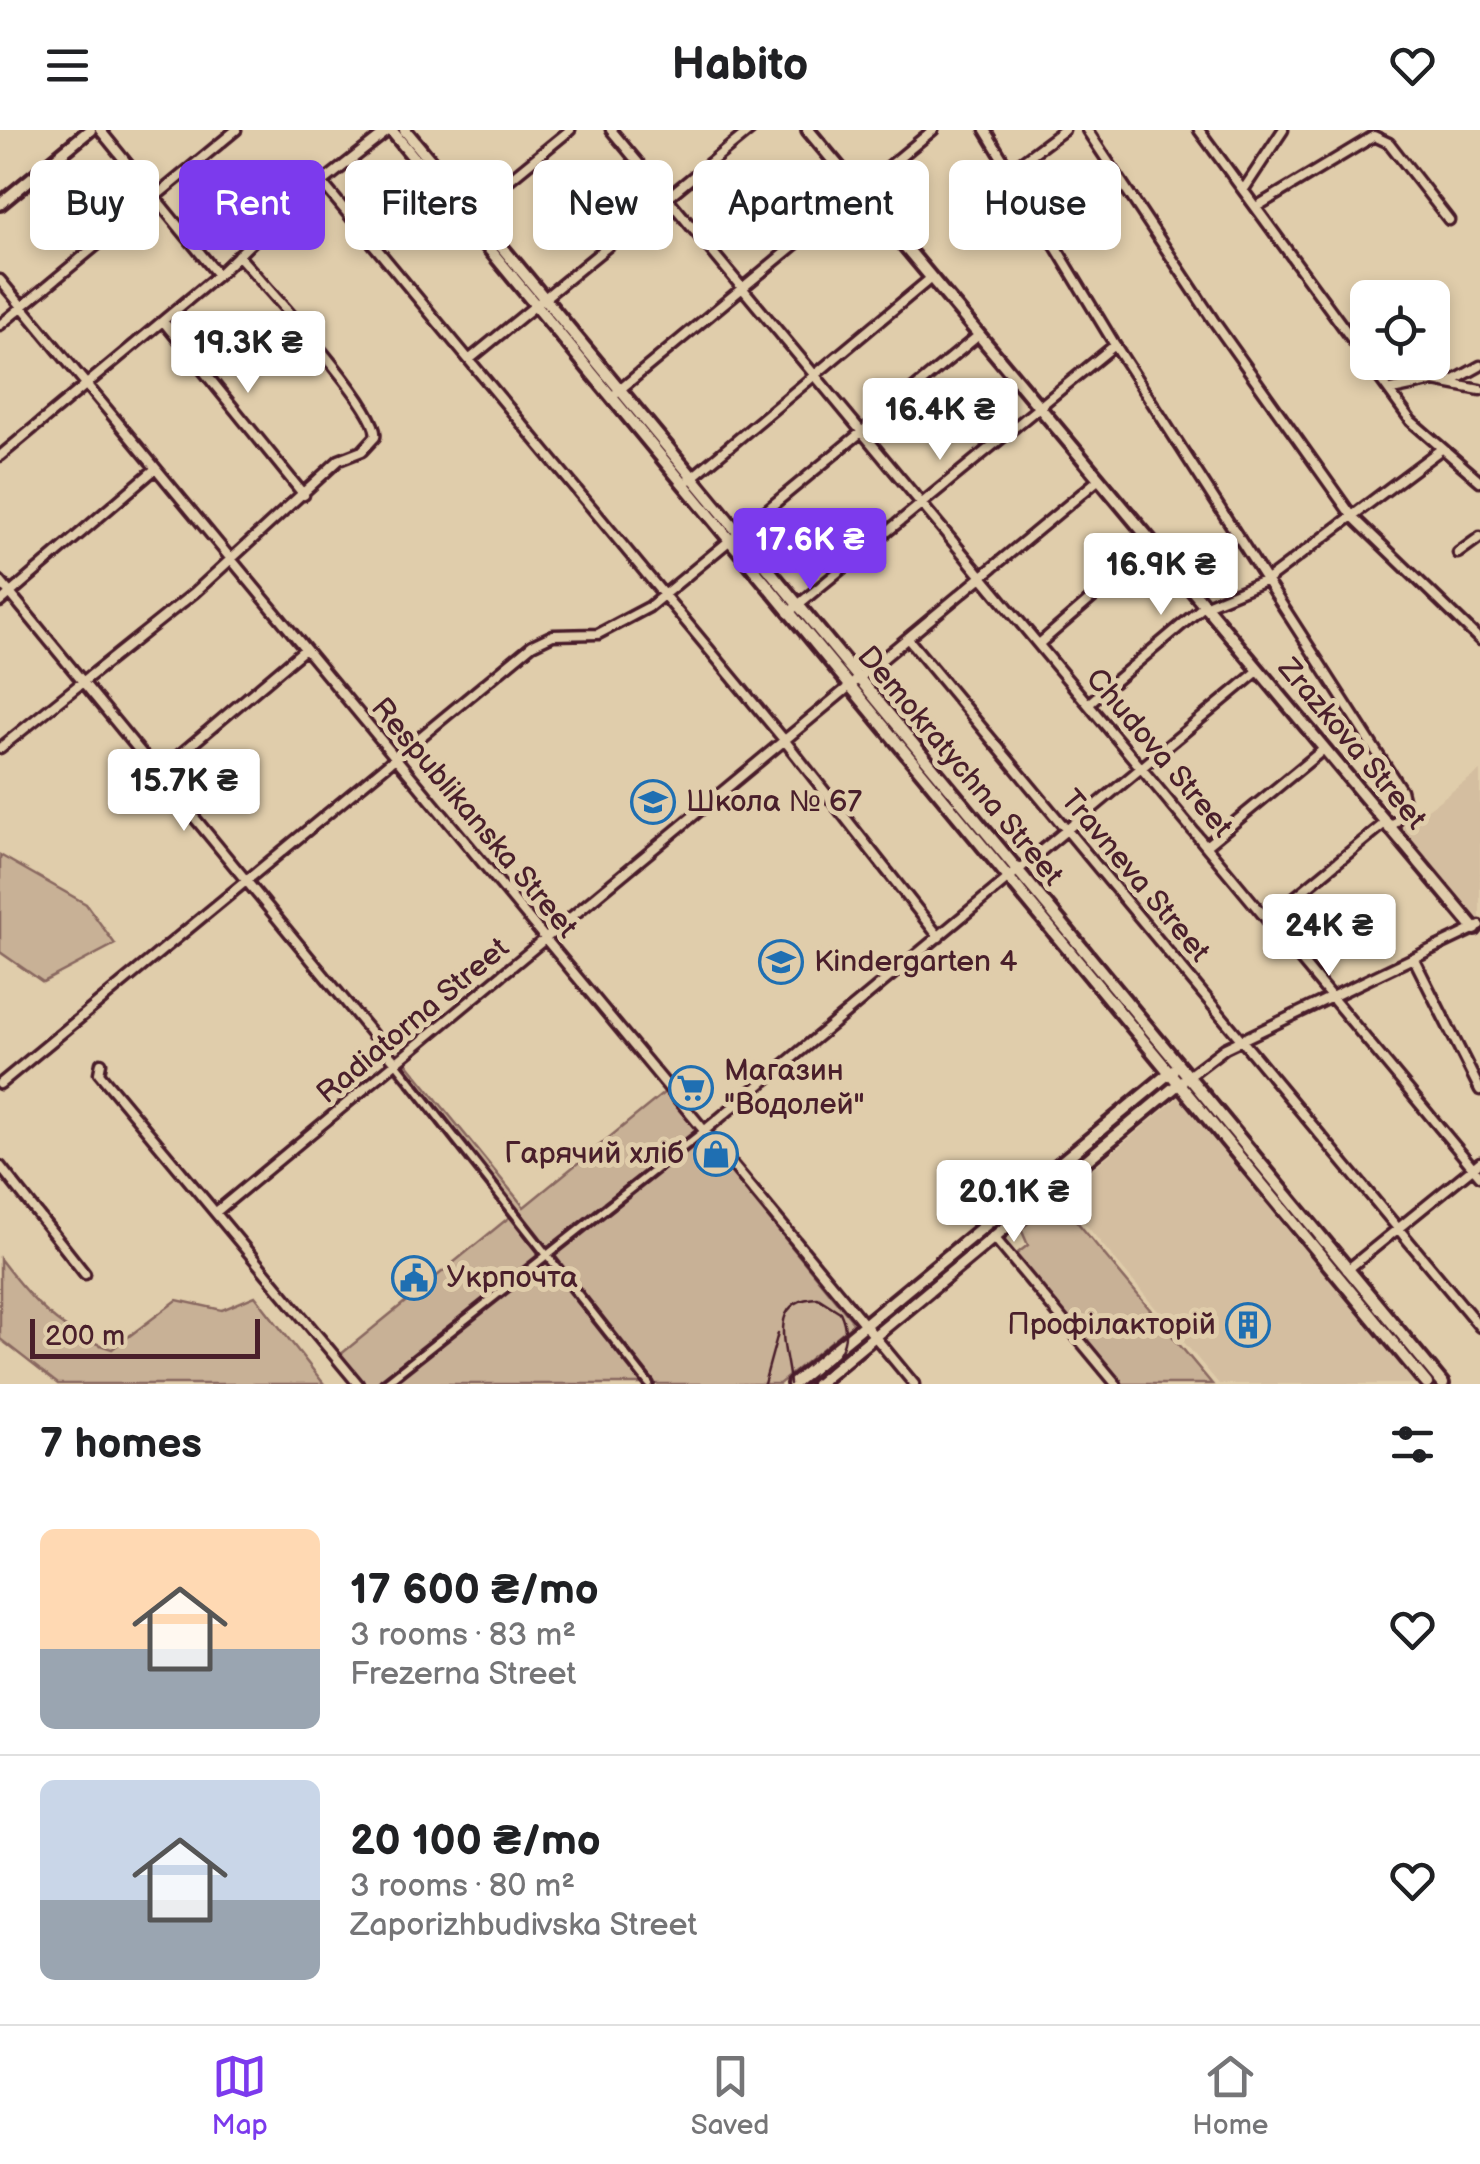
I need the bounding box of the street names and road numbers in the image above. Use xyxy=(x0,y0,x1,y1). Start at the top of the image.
street label: Demokratychna Street xyxy=(849,639,1071,893)
street label: Zrazkova Street xyxy=(1269,650,1434,837)
street label: Chudova Street xyxy=(1078,661,1240,845)
street label: Respublikanska Street xyxy=(363,691,585,945)
street label: Travneva Street xyxy=(1053,783,1217,969)
street label: Radiatorna Street xyxy=(310,930,516,1112)

